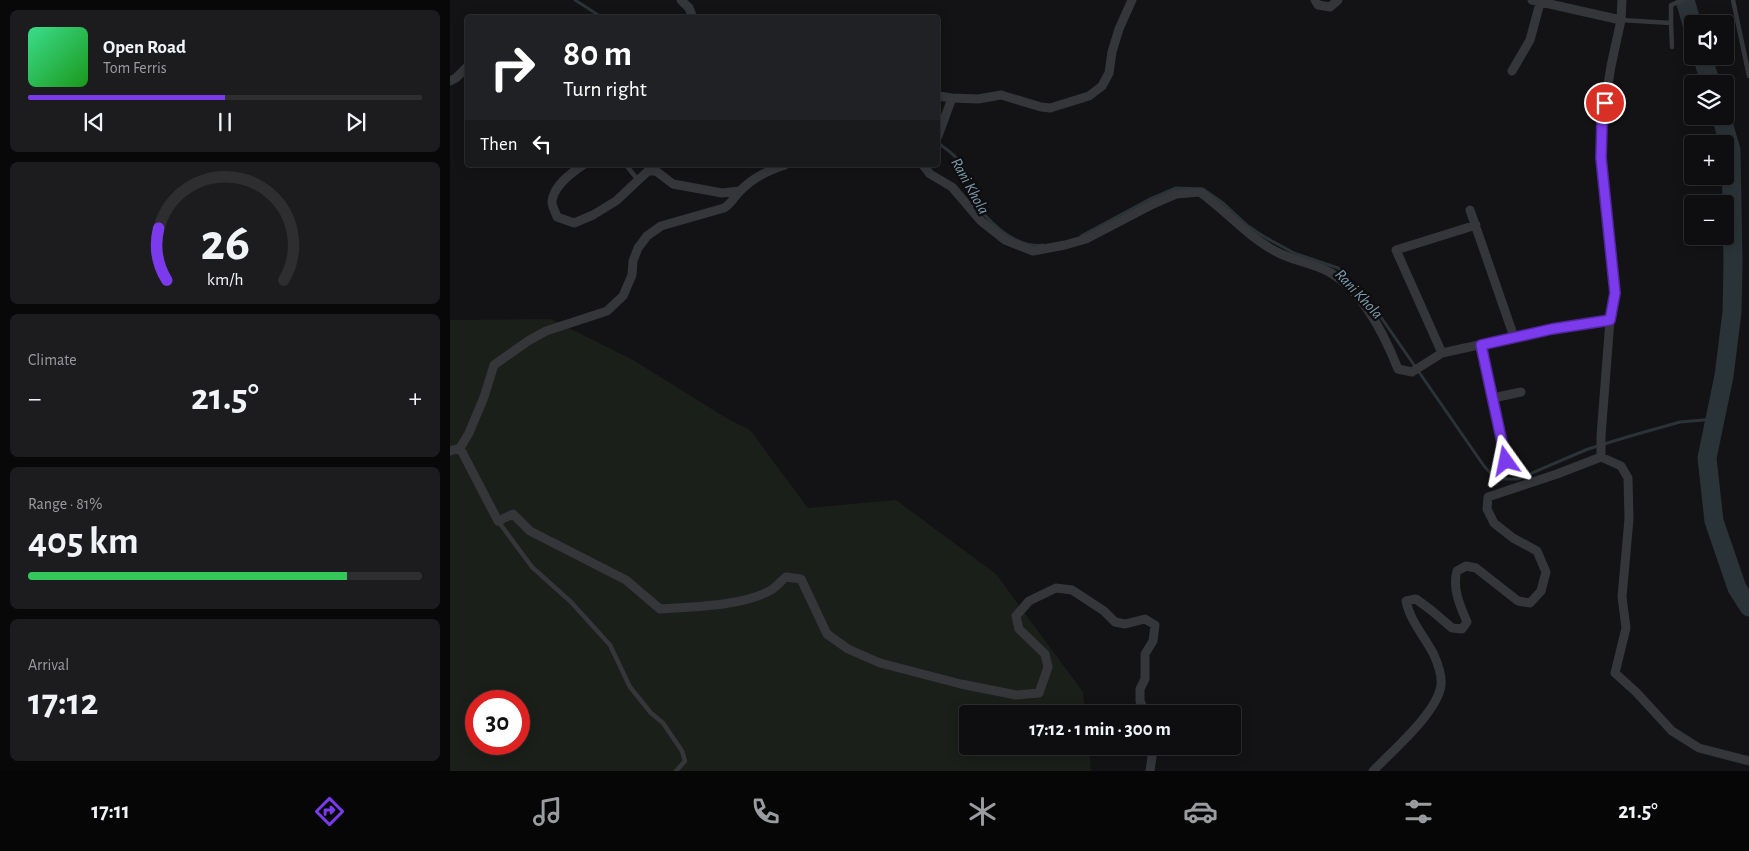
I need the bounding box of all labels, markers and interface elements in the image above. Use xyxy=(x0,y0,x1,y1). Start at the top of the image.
map controls xyxy=(1684,15,1734,245)
button: sound xyxy=(1684,15,1734,65)
icon: right xyxy=(480,35,545,100)
text: 80 m xyxy=(563,37,632,72)
text: Open Road xyxy=(103,38,186,57)
text: Tom Ferris xyxy=(103,60,167,76)
button: layers xyxy=(1684,75,1734,125)
text: Turn right xyxy=(563,78,647,100)
pin xyxy=(1584,82,1626,124)
icon: arrive xyxy=(1591,89,1619,117)
icon: previous xyxy=(80,108,108,136)
icon: pause xyxy=(211,108,239,136)
icon: next xyxy=(342,108,370,136)
icon: left xyxy=(528,130,556,158)
text: Then xyxy=(480,135,518,154)
button: + xyxy=(1684,135,1734,185)
water label: Rani Khola xyxy=(948,155,992,217)
button: − xyxy=(1684,195,1734,245)
text: 26 xyxy=(200,217,250,269)
water label: Rani Khola xyxy=(1332,266,1386,322)
text: km/h xyxy=(207,271,243,289)
text: Climate xyxy=(28,352,77,368)
text: 21.5° xyxy=(191,379,259,417)
text: − xyxy=(28,385,41,413)
text: + xyxy=(409,385,422,413)
position arrow xyxy=(1479,434,1531,486)
text: Range · 81% xyxy=(28,496,102,512)
text: 405 km xyxy=(28,523,139,561)
text: Arrival xyxy=(28,657,69,673)
text: 17:12 xyxy=(28,684,98,722)
speed limit sign: 30 xyxy=(465,690,530,755)
text: 17:12 · 1 min · 300 m xyxy=(1029,720,1171,739)
icon: directions xyxy=(312,794,347,829)
icon: music xyxy=(530,794,565,829)
icon: phone xyxy=(748,794,783,829)
icon: climate xyxy=(965,794,1000,829)
icon: car xyxy=(1183,794,1218,829)
icon: filters xyxy=(1401,794,1436,829)
text: 17:11 xyxy=(91,800,130,822)
text: 21.5° xyxy=(1618,800,1658,822)

